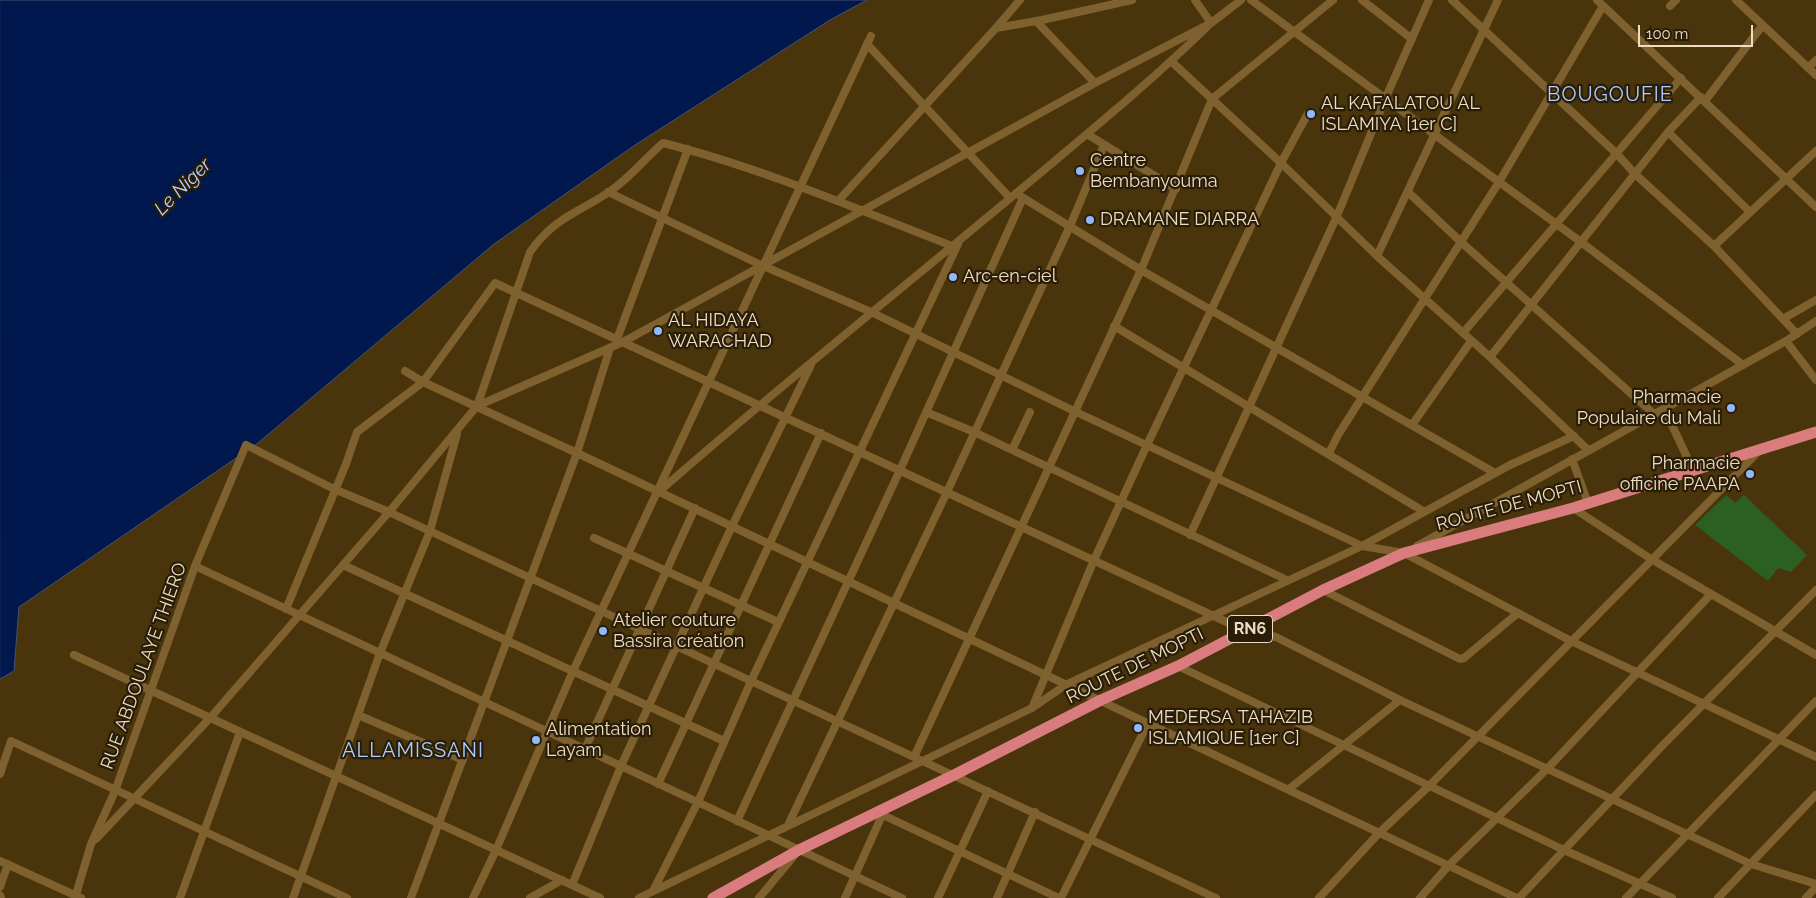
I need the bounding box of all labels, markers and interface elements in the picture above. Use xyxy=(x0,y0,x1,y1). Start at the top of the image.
scale bar xyxy=(1641,15,1756,47)
text: 100 m xyxy=(1646,25,1688,43)
district label: BOUGOUFIE xyxy=(1546,83,1674,107)
place label: AL KAFALATOU AL ISLAMIYA [1er C] xyxy=(1321,93,1480,136)
marker: AL KAFALATOU AL ISLAMIYA [1er C] xyxy=(1305,108,1317,120)
place label: Centre Bembanyouma xyxy=(1090,150,1217,192)
water label: Le Niger xyxy=(150,154,216,220)
marker: Centre Bembanyouma xyxy=(1074,165,1086,177)
place label: DRAMANE DIARRA xyxy=(1100,209,1259,231)
marker: DRAMANE DIARRA xyxy=(1084,214,1096,226)
place label: Arc-en-ciel xyxy=(963,266,1057,288)
marker: Arc-en-ciel xyxy=(947,271,959,283)
place label: AL HIDAYA WARACHAD xyxy=(668,310,772,352)
marker: AL HIDAYA WARACHAD xyxy=(652,325,664,337)
place label: Pharmacie Populaire du Mali xyxy=(1577,387,1721,429)
marker: Pharmacie Populaire du Mali xyxy=(1725,402,1737,414)
place label: Pharmacie officine PAAPA xyxy=(1620,453,1740,496)
marker: Pharmacie officine PAAPA xyxy=(1744,468,1756,480)
street label: ROUTE DE MOPTI xyxy=(1434,476,1584,536)
street label: RUE ABDOULAYE THIERO xyxy=(96,560,192,772)
place label: Atelier couture Bassira création xyxy=(613,610,744,652)
road number: RN6 xyxy=(1228,616,1272,642)
street label: ROUTE DE MOPTI xyxy=(1063,623,1207,709)
marker: Atelier couture Bassira création xyxy=(597,625,609,637)
place label: MEDERSA TAHAZIB ISLAMIQUE [1er C] xyxy=(1148,707,1313,750)
place label: Alimentation Layam xyxy=(546,719,651,762)
marker: MEDERSA TAHAZIB ISLAMIQUE [1er C] xyxy=(1132,722,1144,734)
marker: Alimentation Layam xyxy=(530,734,542,746)
district label: ALLAMISSANI xyxy=(341,739,485,763)

